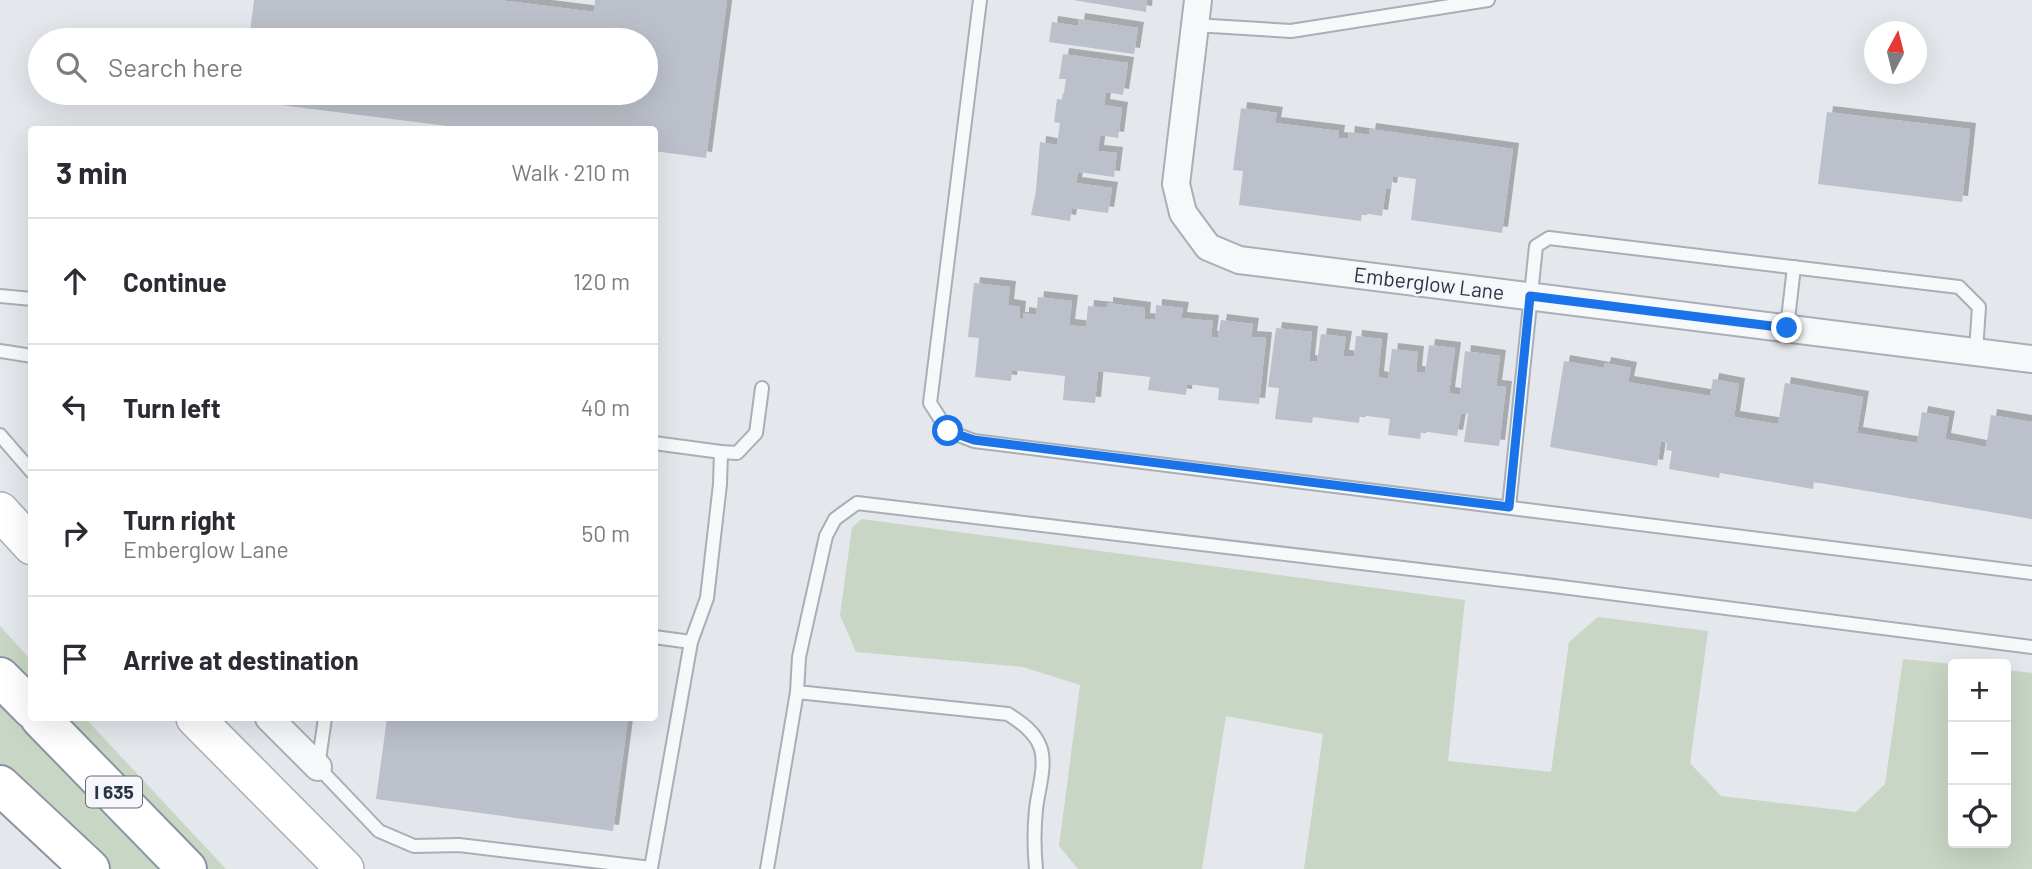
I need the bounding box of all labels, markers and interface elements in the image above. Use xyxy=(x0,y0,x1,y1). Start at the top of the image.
north arrow xyxy=(1864,21,1927,84)
search box xyxy=(28,28,658,105)
icon: search xyxy=(52,48,90,86)
text: Search here xyxy=(108,51,243,82)
text: 3 min xyxy=(56,154,127,190)
text: Walk · 210 m xyxy=(512,158,630,186)
street label: Emberglow Lane xyxy=(1353,261,1506,304)
icon: ahead xyxy=(56,262,94,300)
text: Continue xyxy=(123,266,227,297)
text: 120 m xyxy=(573,267,630,295)
route end xyxy=(1771,312,1802,343)
icon: left xyxy=(56,388,94,426)
text: Turn left xyxy=(123,392,221,423)
text: 40 m xyxy=(581,393,630,421)
route start xyxy=(932,415,963,446)
text: Turn right xyxy=(123,504,236,535)
icon: right xyxy=(56,514,94,552)
text: 50 m xyxy=(582,519,630,547)
text: Emberglow Lane xyxy=(123,535,289,563)
icon: arrive xyxy=(56,640,94,678)
text: Arrive at destination xyxy=(123,644,359,675)
map controls xyxy=(1948,659,2011,848)
button: + xyxy=(1948,659,2011,722)
button: − xyxy=(1948,722,2011,785)
road number: I 635 xyxy=(86,776,142,807)
button: locate xyxy=(1948,785,2011,848)

